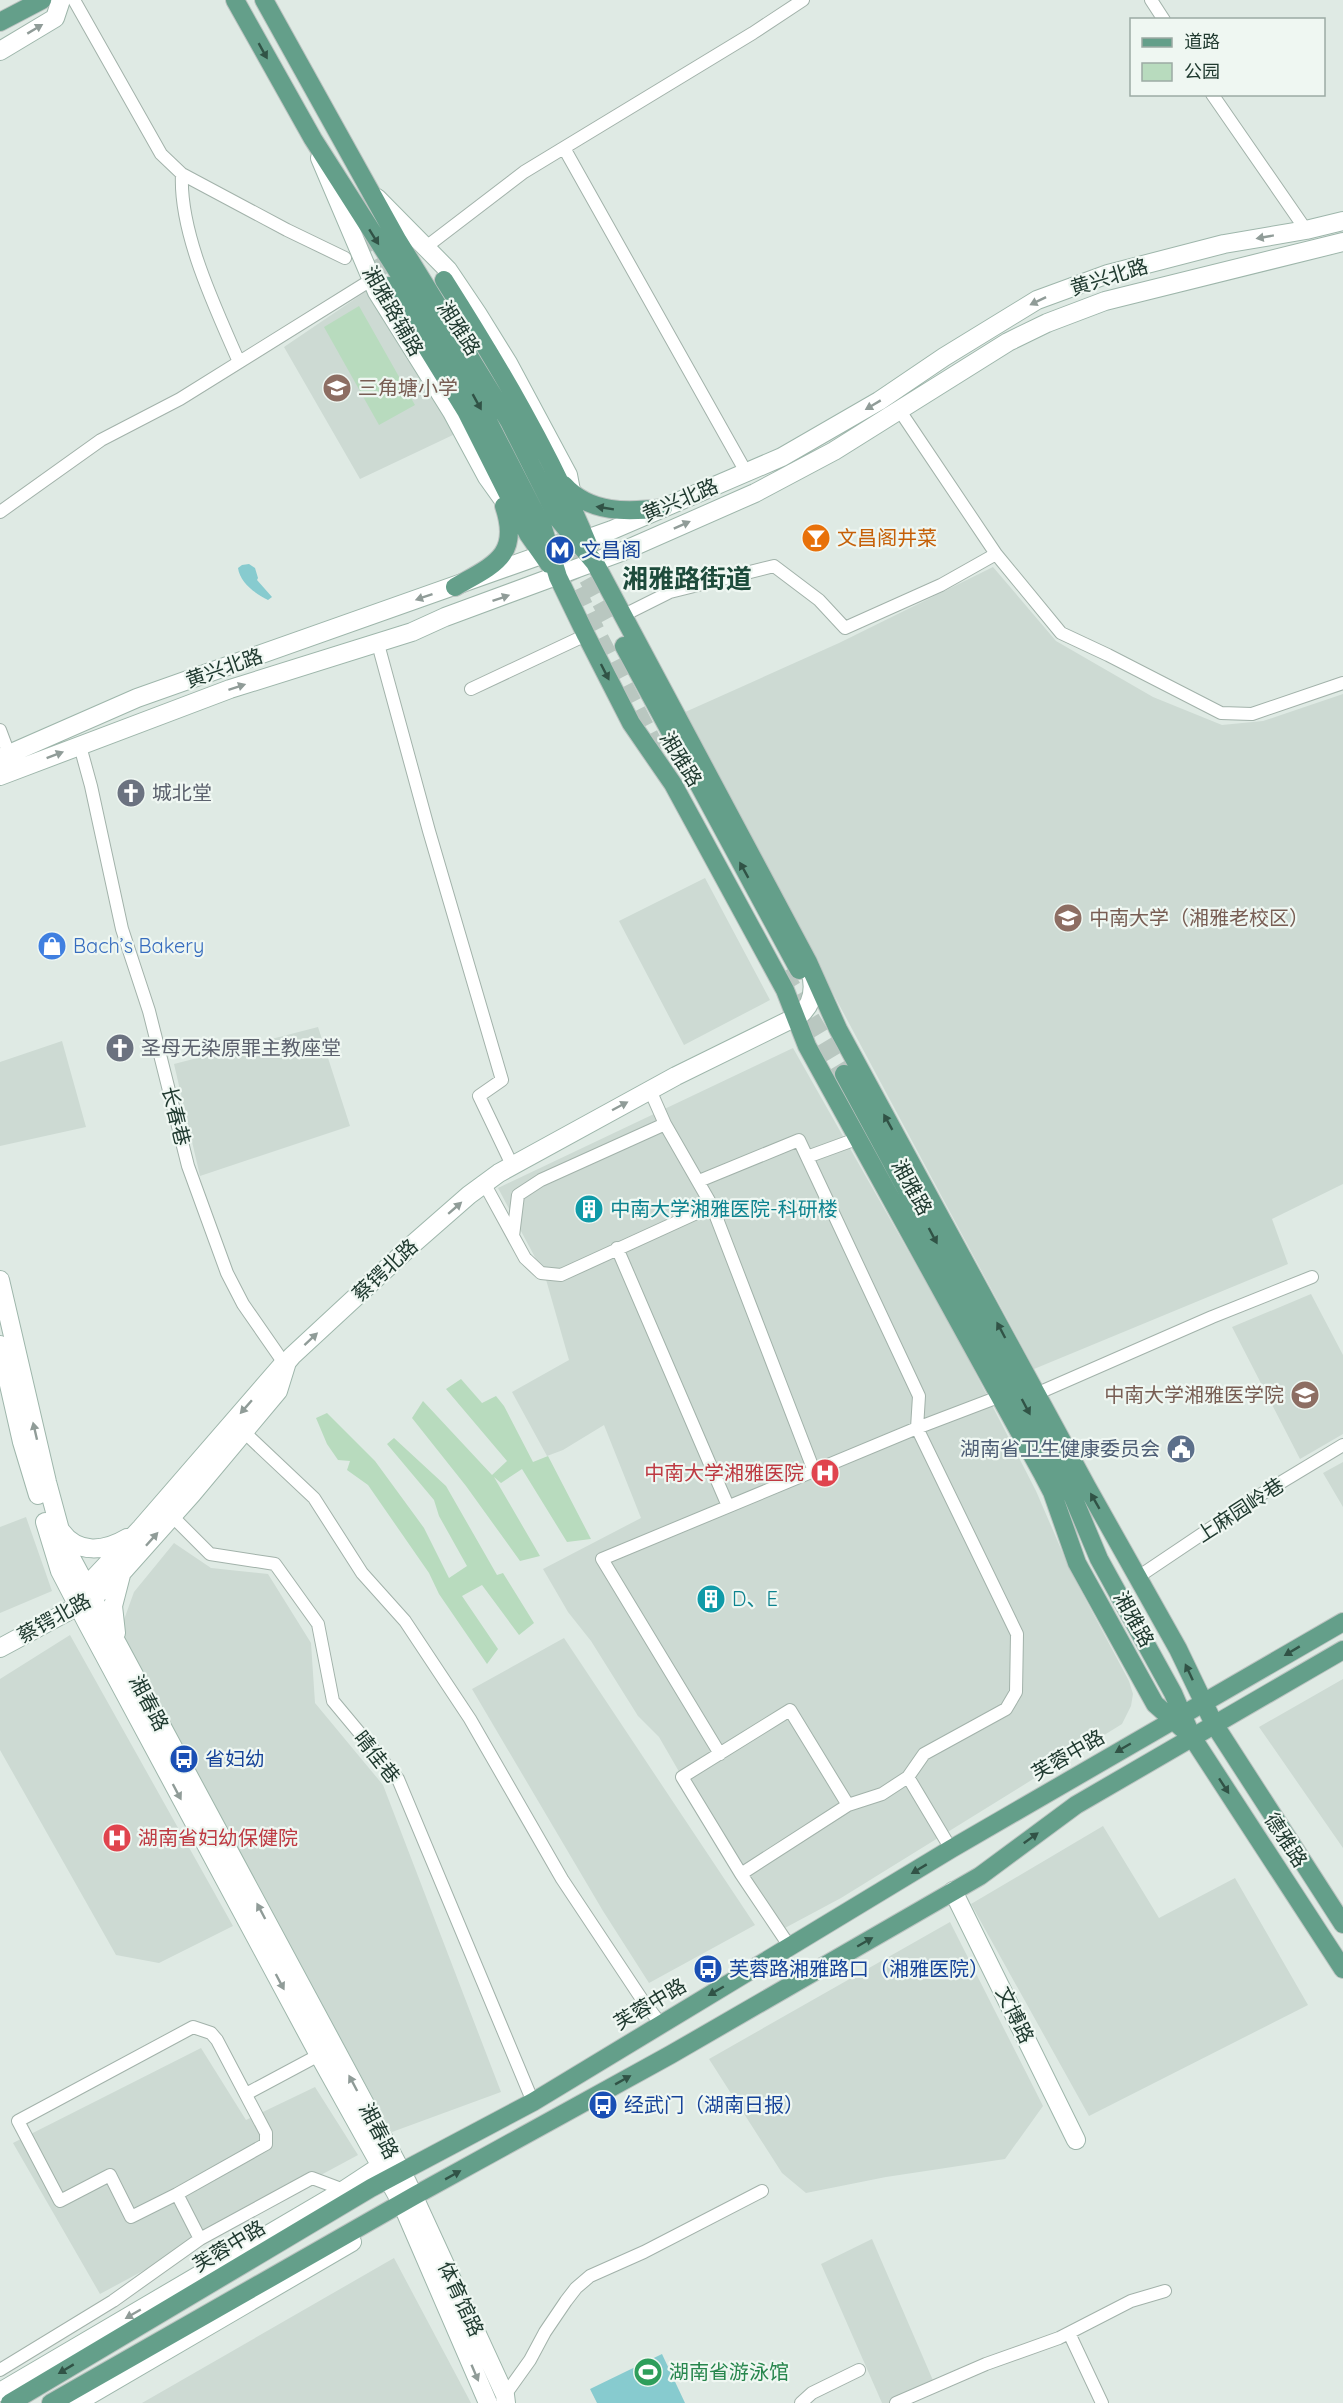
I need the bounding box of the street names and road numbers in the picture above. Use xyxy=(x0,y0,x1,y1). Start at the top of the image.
street label: 黄兴北路 xyxy=(1067,253,1151,300)
street label: 湘雅路辅路 xyxy=(358,261,429,360)
street label: 湘雅路 xyxy=(433,296,486,360)
street label: 黄兴北路 xyxy=(638,472,722,527)
street label: 黄兴北路 xyxy=(182,643,266,692)
street label: 湘雅路 xyxy=(655,727,708,791)
street label: 长春巷 xyxy=(157,1084,196,1148)
street label: 湘雅路 xyxy=(887,1154,938,1219)
street label: 蔡锷北路 xyxy=(347,1233,422,1306)
street label: 上麻园岭巷 xyxy=(1191,1472,1288,1547)
street label: 湘雅路 xyxy=(1109,1586,1160,1651)
street label: 蔡锷北路 xyxy=(13,1587,95,1648)
street label: 湘春路 xyxy=(124,1670,175,1735)
street label: 芙蓉中路 xyxy=(1027,1724,1109,1785)
street label: 晴佳巷 xyxy=(349,1725,406,1788)
street label: 德雅路 xyxy=(1260,1808,1313,1872)
street label: 芙蓉中路 xyxy=(609,1972,690,2035)
street label: 文博路 xyxy=(991,1982,1040,2047)
street label: 湘春路 xyxy=(354,2098,405,2163)
street label: 芙蓉中路 xyxy=(188,2214,269,2277)
street label: 体育馆路 xyxy=(433,2257,490,2340)

